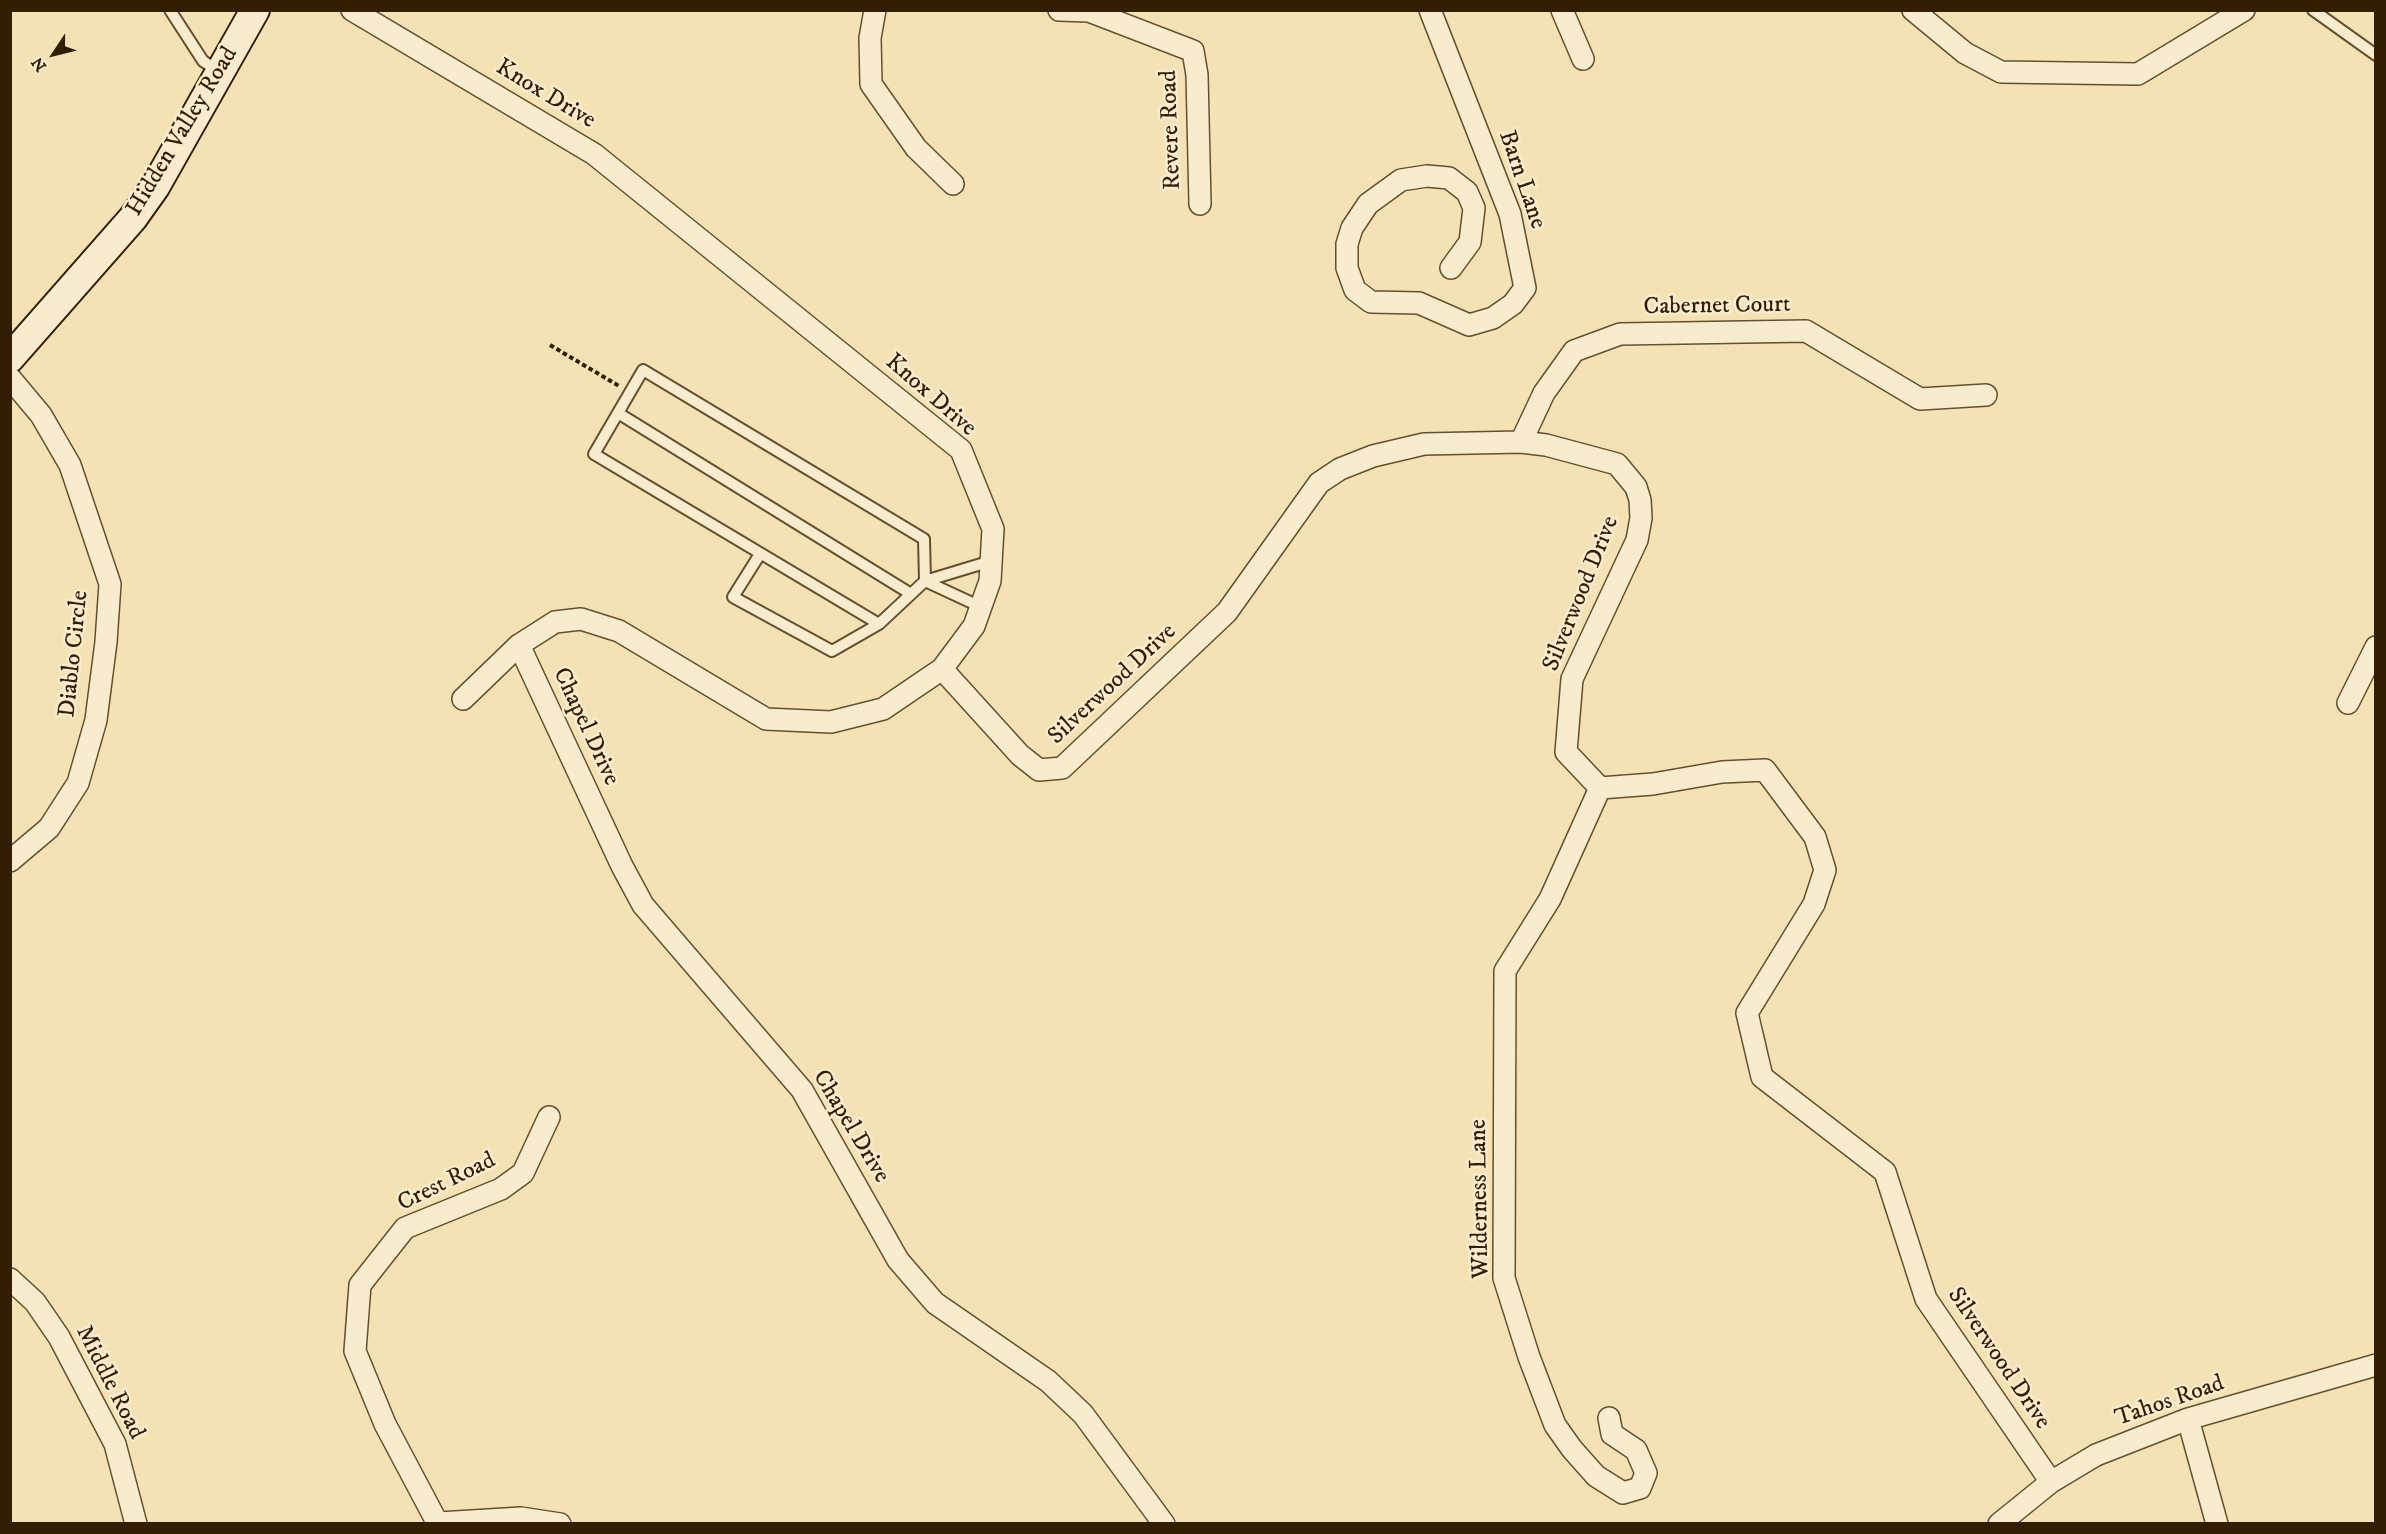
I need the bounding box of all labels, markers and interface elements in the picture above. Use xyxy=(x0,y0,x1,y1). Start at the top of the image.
north arrow xyxy=(24,24,84,84)
street label: Hidden Valley Road xyxy=(121,42,245,222)
text: N xyxy=(27,53,51,75)
street label: Knox Drive xyxy=(490,54,600,136)
street label: Revere Road xyxy=(1156,70,1188,190)
street label: Barn Lane xyxy=(1491,127,1551,233)
street label: Cabernet Court xyxy=(1643,291,1791,323)
street label: Knox Drive xyxy=(879,349,981,443)
street label: Silverwood Drive xyxy=(1538,512,1626,676)
street label: Diablo Circle xyxy=(54,589,96,719)
street label: Silverwood Drive xyxy=(1043,618,1183,752)
street label: Chapel Drive xyxy=(545,664,625,790)
street label: Chapel Drive xyxy=(805,1065,895,1189)
street label: Wilderness Lane xyxy=(1465,1119,1497,1279)
street label: Crest Road xyxy=(393,1147,501,1219)
street label: Silverwood Drive xyxy=(1940,1283,2056,1435)
street label: Middle Road xyxy=(68,1321,150,1445)
street label: Tahos Road xyxy=(2112,1370,2228,1434)

